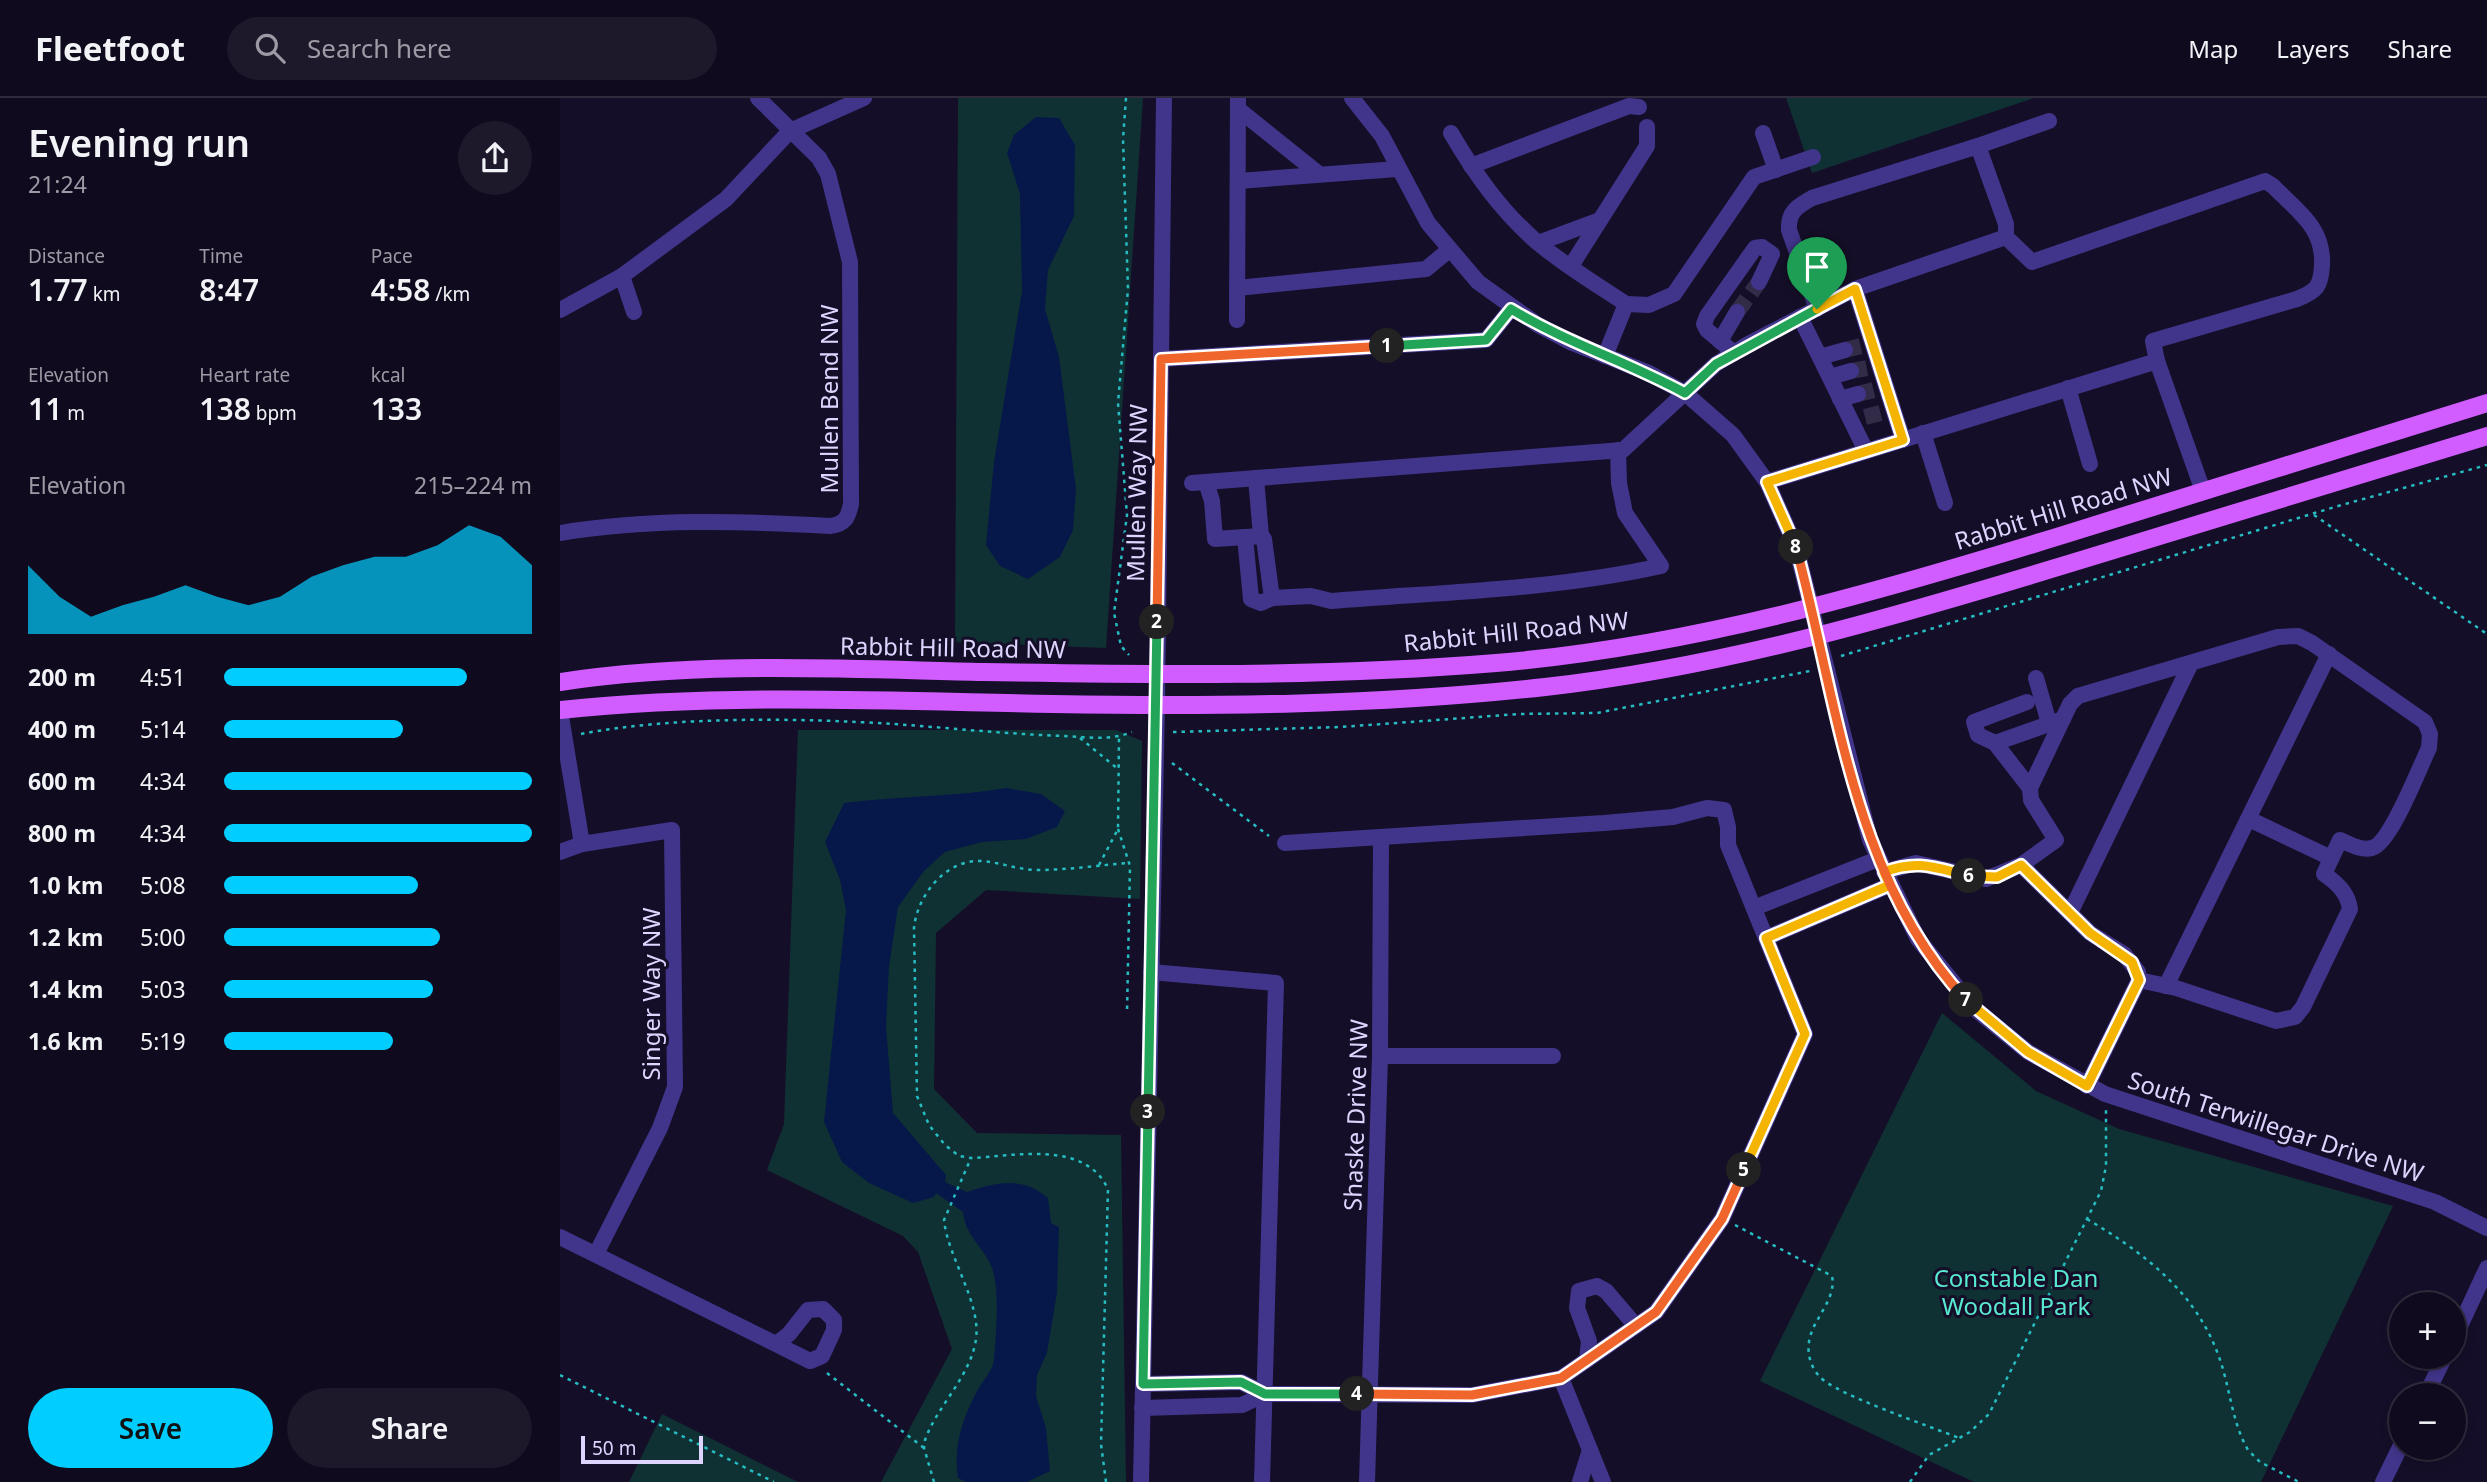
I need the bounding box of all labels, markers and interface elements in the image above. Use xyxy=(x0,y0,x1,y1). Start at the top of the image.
search box xyxy=(227,17,717,80)
text: Fleetfoot xyxy=(35,26,185,71)
icon: search xyxy=(251,29,289,67)
text: Search here xyxy=(307,30,452,66)
text: Map xyxy=(2188,32,2238,65)
text: Layers xyxy=(2276,32,2350,65)
text: Share xyxy=(2388,32,2452,65)
text: Evening run xyxy=(28,116,250,168)
button: share xyxy=(458,121,532,195)
text: 21:24 xyxy=(28,168,87,200)
pin xyxy=(1787,237,1847,309)
text: Distance xyxy=(28,243,105,269)
text: Time xyxy=(199,243,243,269)
text: Pace xyxy=(371,243,413,269)
icon: arrive xyxy=(1798,248,1836,286)
text: 1.77 xyxy=(28,269,88,310)
text: 8:47 xyxy=(199,269,259,310)
text: 4:58 xyxy=(371,269,430,310)
text: km xyxy=(88,281,121,307)
text: /km xyxy=(430,281,470,307)
street label: Mullen Bend NW xyxy=(812,304,845,494)
pin: 1 xyxy=(1370,328,1404,364)
text: 1 xyxy=(1381,332,1392,358)
text: Elevation xyxy=(28,362,109,388)
text: Heart rate xyxy=(199,362,290,388)
text: kcal xyxy=(371,362,405,388)
text: 11 xyxy=(28,388,62,429)
text: 138 xyxy=(199,388,251,429)
text: 133 xyxy=(371,388,422,429)
text: m xyxy=(62,400,85,426)
text: bpm xyxy=(251,400,297,426)
street label: Mullen Way NW xyxy=(1118,403,1154,582)
street label: Rabbit Hill Road NW xyxy=(1950,459,2177,557)
text: Elevation xyxy=(28,469,126,501)
text: 215–224 m xyxy=(414,469,532,501)
pin: 8 xyxy=(1778,530,1814,564)
text: 8 xyxy=(1790,533,1801,559)
street label: Rabbit Hill Road NW xyxy=(1402,603,1631,659)
pin: 2 xyxy=(1140,604,1174,640)
text: 2 xyxy=(1151,608,1162,634)
street label: Rabbit Hill Road NW xyxy=(840,629,1067,665)
text: 200 m xyxy=(28,661,96,693)
text: 4:51 xyxy=(140,661,186,693)
text: 400 m xyxy=(28,713,96,745)
text: 5:14 xyxy=(140,713,186,745)
text: 600 m xyxy=(28,765,96,797)
text: 4:34 xyxy=(140,765,186,797)
text: 800 m xyxy=(28,817,96,849)
text: 4:34 xyxy=(140,817,186,849)
pin: 6 xyxy=(1952,858,1986,894)
text: 6 xyxy=(1963,862,1974,888)
text: 1.0 km xyxy=(28,869,103,901)
text: 5:08 xyxy=(140,869,186,901)
street label: Singer Way NW xyxy=(634,907,667,1081)
text: 1.2 km xyxy=(28,921,103,953)
text: 5:00 xyxy=(140,921,186,953)
text: 1.4 km xyxy=(28,973,103,1005)
text: 5:03 xyxy=(140,973,186,1005)
pin: 7 xyxy=(1948,982,1984,1018)
text: 7 xyxy=(1960,986,1971,1012)
street label: Shaske Drive NW xyxy=(1335,1018,1375,1211)
text: 1.6 km xyxy=(28,1025,103,1057)
text: 5:19 xyxy=(140,1025,186,1057)
street label: South Terwillegar Drive NW xyxy=(2124,1063,2429,1190)
pin: 3 xyxy=(1130,1094,1166,1130)
text: 3 xyxy=(1142,1098,1153,1124)
pin: 5 xyxy=(1726,1152,1762,1188)
text: 5 xyxy=(1738,1156,1749,1182)
park label: Constable Dan Woodall Park xyxy=(1934,1261,2098,1322)
map controls xyxy=(2389,1292,2466,1460)
button: + xyxy=(2389,1292,2466,1369)
pin: 4 xyxy=(1340,1376,1374,1412)
text: 4 xyxy=(1351,1380,1362,1406)
button: − xyxy=(2389,1383,2466,1460)
button: Save xyxy=(28,1388,273,1468)
button: Share xyxy=(287,1388,532,1468)
scale bar xyxy=(581,1433,704,1465)
text: 50 m xyxy=(592,1435,636,1461)

